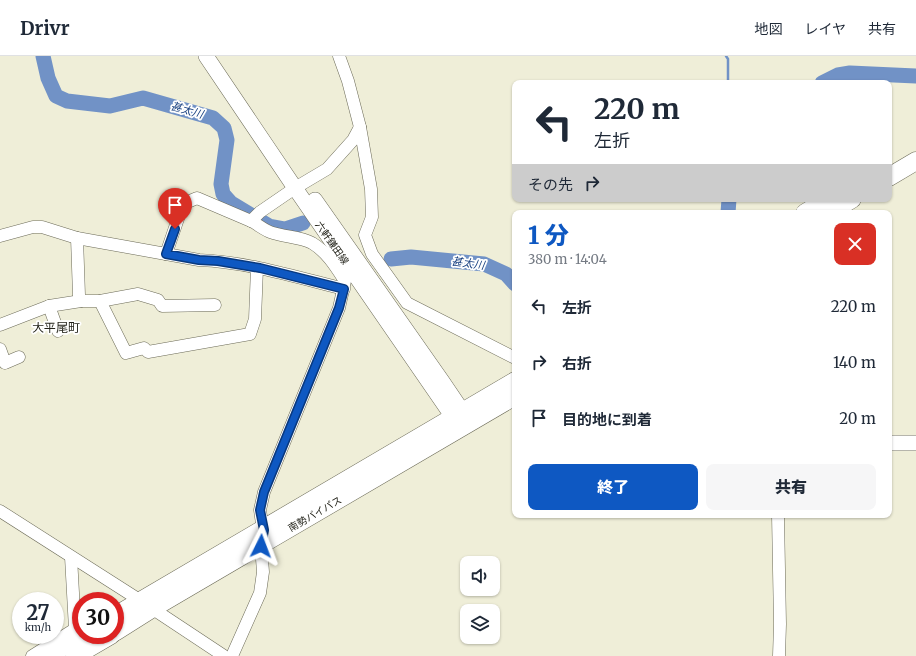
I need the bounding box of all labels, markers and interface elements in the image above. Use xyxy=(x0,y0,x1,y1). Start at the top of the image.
text: Drivr xyxy=(20,16,70,40)
text: 地図 xyxy=(754,20,782,38)
text: レイヤ xyxy=(804,20,846,38)
text: 共有 xyxy=(868,20,896,38)
text: 220 m xyxy=(594,91,680,127)
icon: left xyxy=(528,96,580,148)
water label: 甚太川 xyxy=(169,99,206,122)
text: 左折 xyxy=(594,129,630,152)
icon: right xyxy=(581,172,603,194)
text: その先 xyxy=(528,175,573,194)
pin xyxy=(158,188,192,229)
icon: arrive xyxy=(164,194,186,216)
street label: 六軒鎌田線 xyxy=(312,219,352,267)
text: 1 分 xyxy=(528,220,569,251)
button: close xyxy=(834,223,876,265)
text: 380 m · 14:04 xyxy=(528,251,607,268)
water label: 甚太川 xyxy=(451,254,486,272)
icon: left xyxy=(528,295,550,317)
text: 220 m xyxy=(831,297,876,316)
text: 左折 xyxy=(562,298,592,317)
district label: 大平尾町 xyxy=(32,320,80,335)
icon: right xyxy=(528,351,550,373)
text: 140 m xyxy=(833,353,876,372)
text: 右折 xyxy=(562,354,592,373)
icon: arrive xyxy=(528,407,550,429)
text: 20 m xyxy=(839,409,876,428)
text: 目的地に到着 xyxy=(562,410,652,429)
button: 終了 xyxy=(528,464,698,510)
button: 共有 xyxy=(706,464,876,510)
street label: 南勢バイパス xyxy=(286,493,344,535)
position arrow xyxy=(240,525,282,567)
map controls xyxy=(460,556,500,644)
button: sound xyxy=(460,556,500,596)
speed limit sign: 30 xyxy=(72,592,124,644)
text: 27 xyxy=(26,600,50,625)
button: layers xyxy=(460,604,500,644)
text: km/h xyxy=(25,621,51,634)

